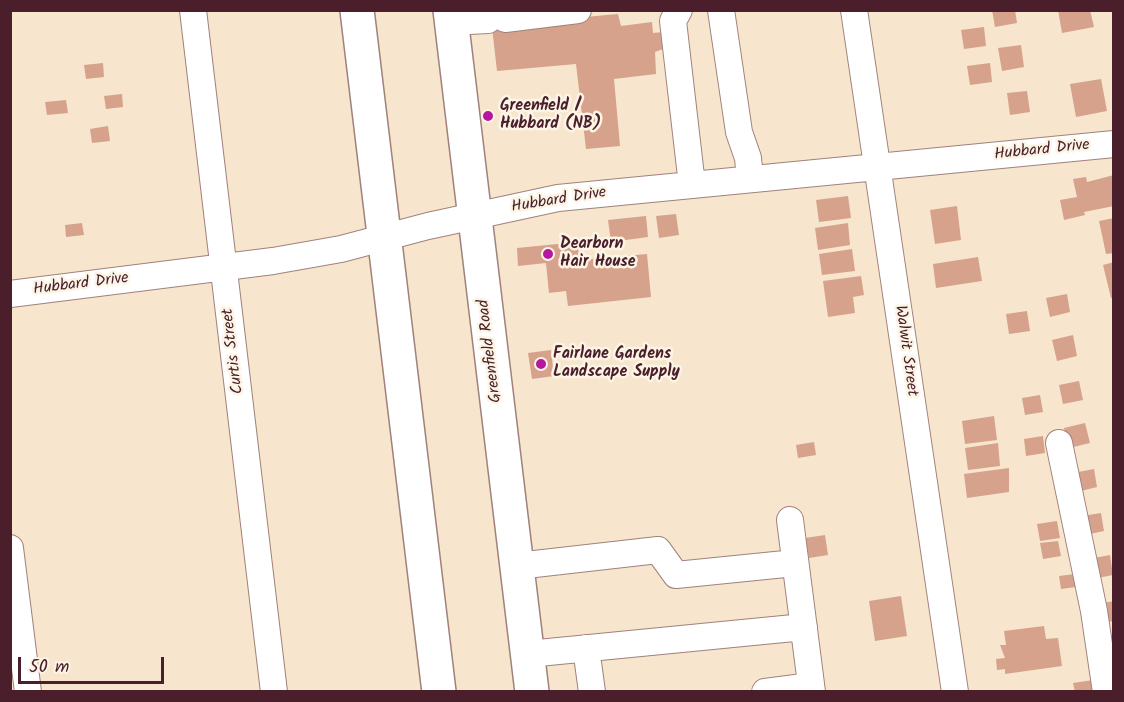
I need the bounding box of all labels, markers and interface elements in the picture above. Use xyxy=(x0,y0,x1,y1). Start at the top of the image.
place label: Greenfield / Hubbard (NB) xyxy=(500,97,601,135)
marker: Greenfield / Hubbard (NB) xyxy=(481,109,495,123)
street label: Hubbard Drive xyxy=(993,136,1091,166)
street label: Hubbard Drive xyxy=(510,184,608,218)
place label: Dearborn Hair House xyxy=(560,235,635,273)
marker: Dearborn Hair House xyxy=(541,247,555,261)
street label: Hubbard Drive xyxy=(32,270,130,300)
street label: Greenfield Road xyxy=(475,298,507,404)
street label: Walwit Street xyxy=(889,304,921,398)
street label: Curtis Street xyxy=(219,307,249,395)
place label: Fairlane Gardens Landscape Supply xyxy=(553,345,680,383)
marker: Fairlane Gardens Landscape Supply xyxy=(534,357,548,371)
scale bar xyxy=(21,645,166,683)
text: 50 m xyxy=(29,653,69,682)

